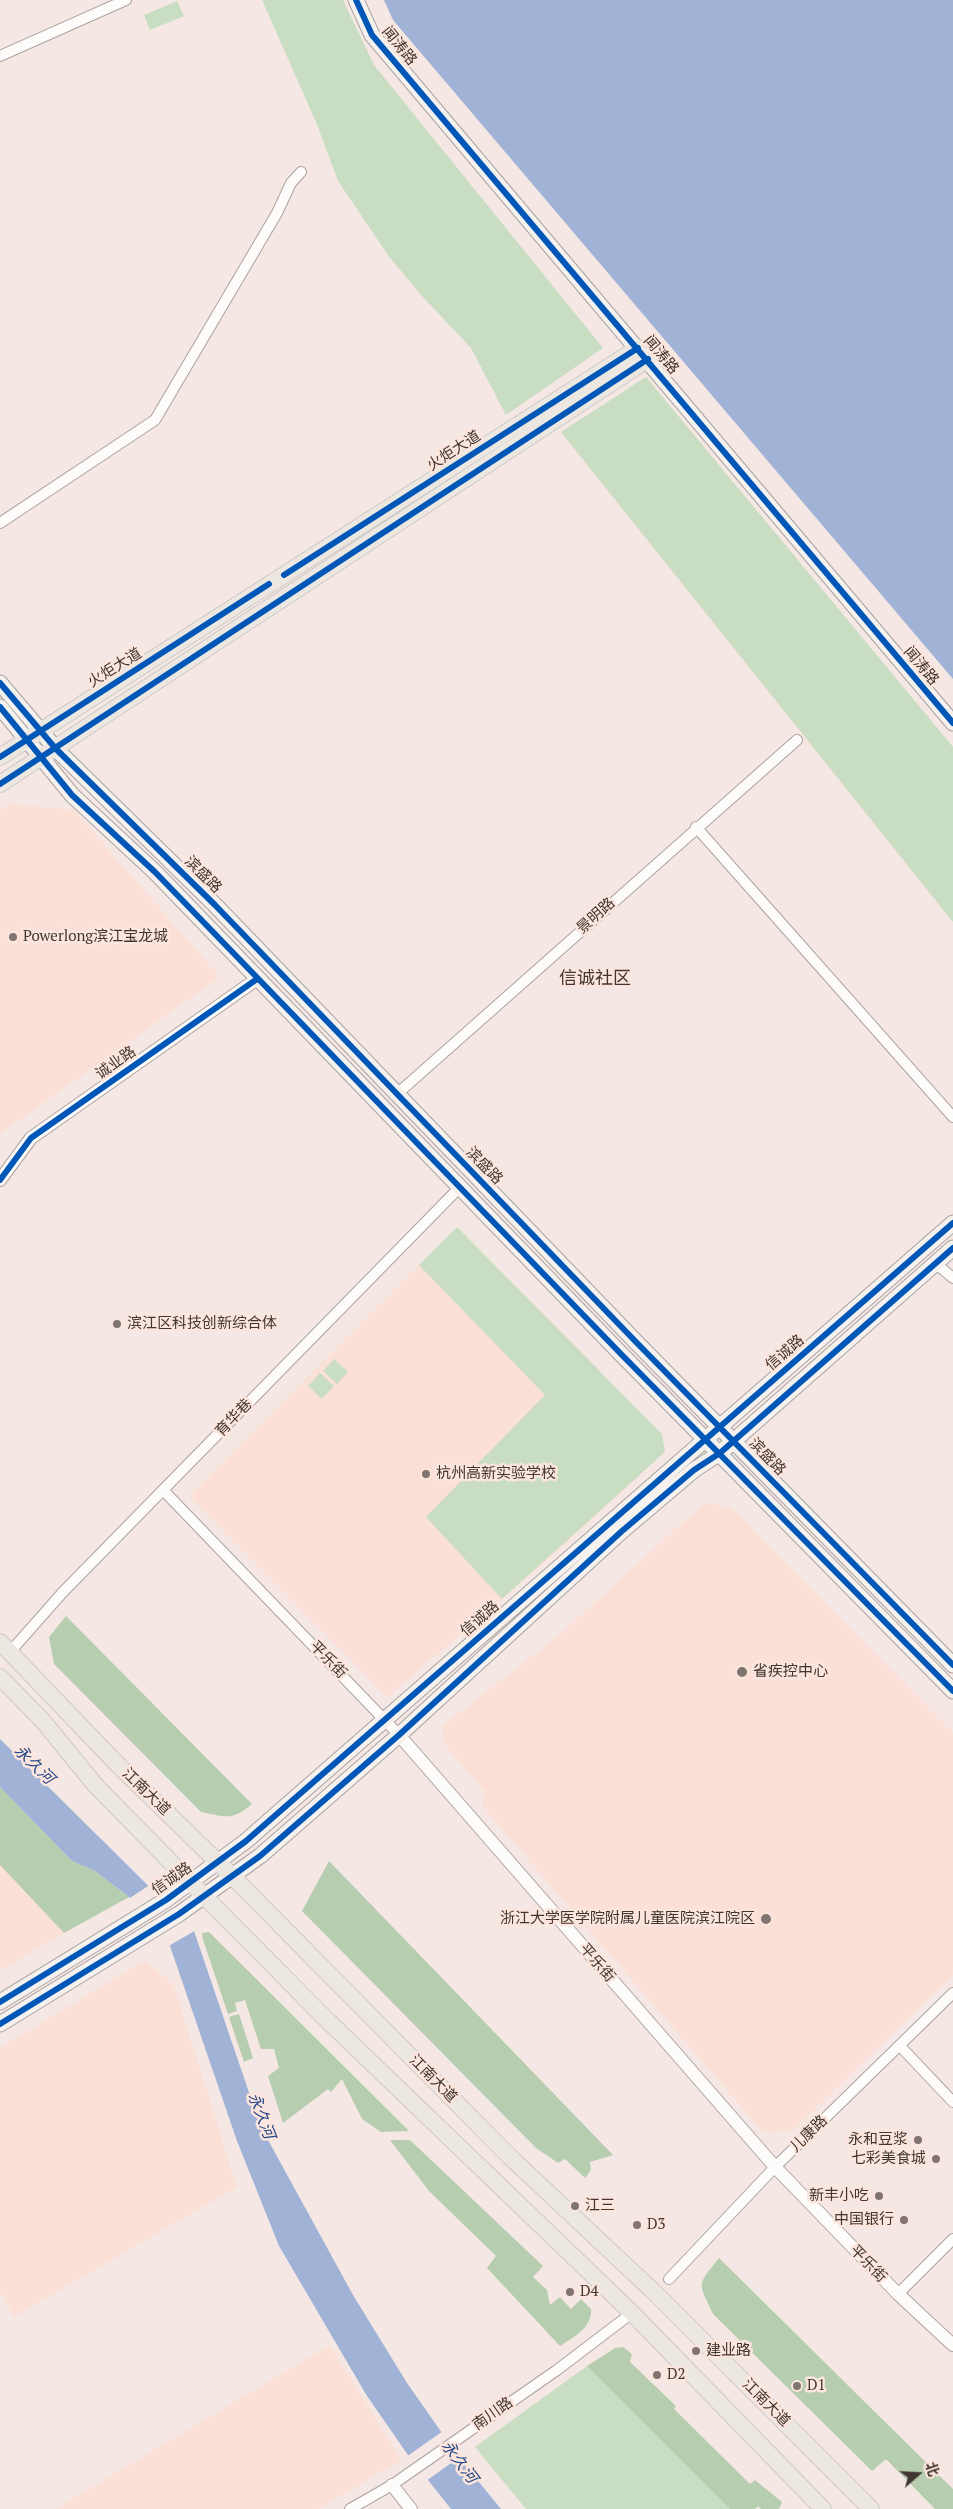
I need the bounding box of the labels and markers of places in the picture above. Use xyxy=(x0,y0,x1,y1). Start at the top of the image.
place label: Powerlong滨江宝龙城 xyxy=(23,928,168,946)
marker: Powerlong滨江宝龙城 xyxy=(7,931,19,943)
place label: 滨江区科技创新综合体 xyxy=(127,1315,277,1333)
marker: 滨江区科技创新综合体 xyxy=(111,1318,123,1330)
place label: 杭州高新实验学校 xyxy=(436,1465,556,1483)
marker: 杭州高新实验学校 xyxy=(420,1468,432,1480)
place label: 省疾控中心 xyxy=(753,1663,828,1681)
marker: 省疾控中心 xyxy=(735,1665,749,1679)
place label: 浙江大学医学院附属儿童医院滨江院区 xyxy=(500,1910,755,1928)
marker: 浙江大学医学院附属儿童医院滨江院区 xyxy=(759,1912,773,1926)
place label: 永和豆浆 xyxy=(848,2131,908,2149)
marker: 永和豆浆 xyxy=(912,2134,924,2146)
place label: 七彩美食城 xyxy=(851,2150,926,2168)
marker: 七彩美食城 xyxy=(930,2153,942,2165)
place label: 新丰小吃 xyxy=(809,2187,869,2205)
marker: 新丰小吃 xyxy=(873,2190,885,2202)
place label: 江三 xyxy=(585,2197,615,2215)
marker: 江三 xyxy=(569,2200,581,2212)
place label: 中国银行 xyxy=(834,2211,894,2229)
marker: 中国银行 xyxy=(898,2214,910,2226)
place label: D3 xyxy=(647,2216,666,2234)
marker: D3 xyxy=(631,2219,643,2231)
place label: D4 xyxy=(580,2283,599,2301)
marker: D4 xyxy=(564,2286,576,2298)
place label: 建业路 xyxy=(706,2342,751,2360)
marker: 建业路 xyxy=(690,2345,702,2357)
place label: D2 xyxy=(667,2366,686,2384)
marker: D2 xyxy=(651,2369,663,2381)
place label: D1 xyxy=(807,2377,826,2395)
marker: D1 xyxy=(791,2380,803,2392)

